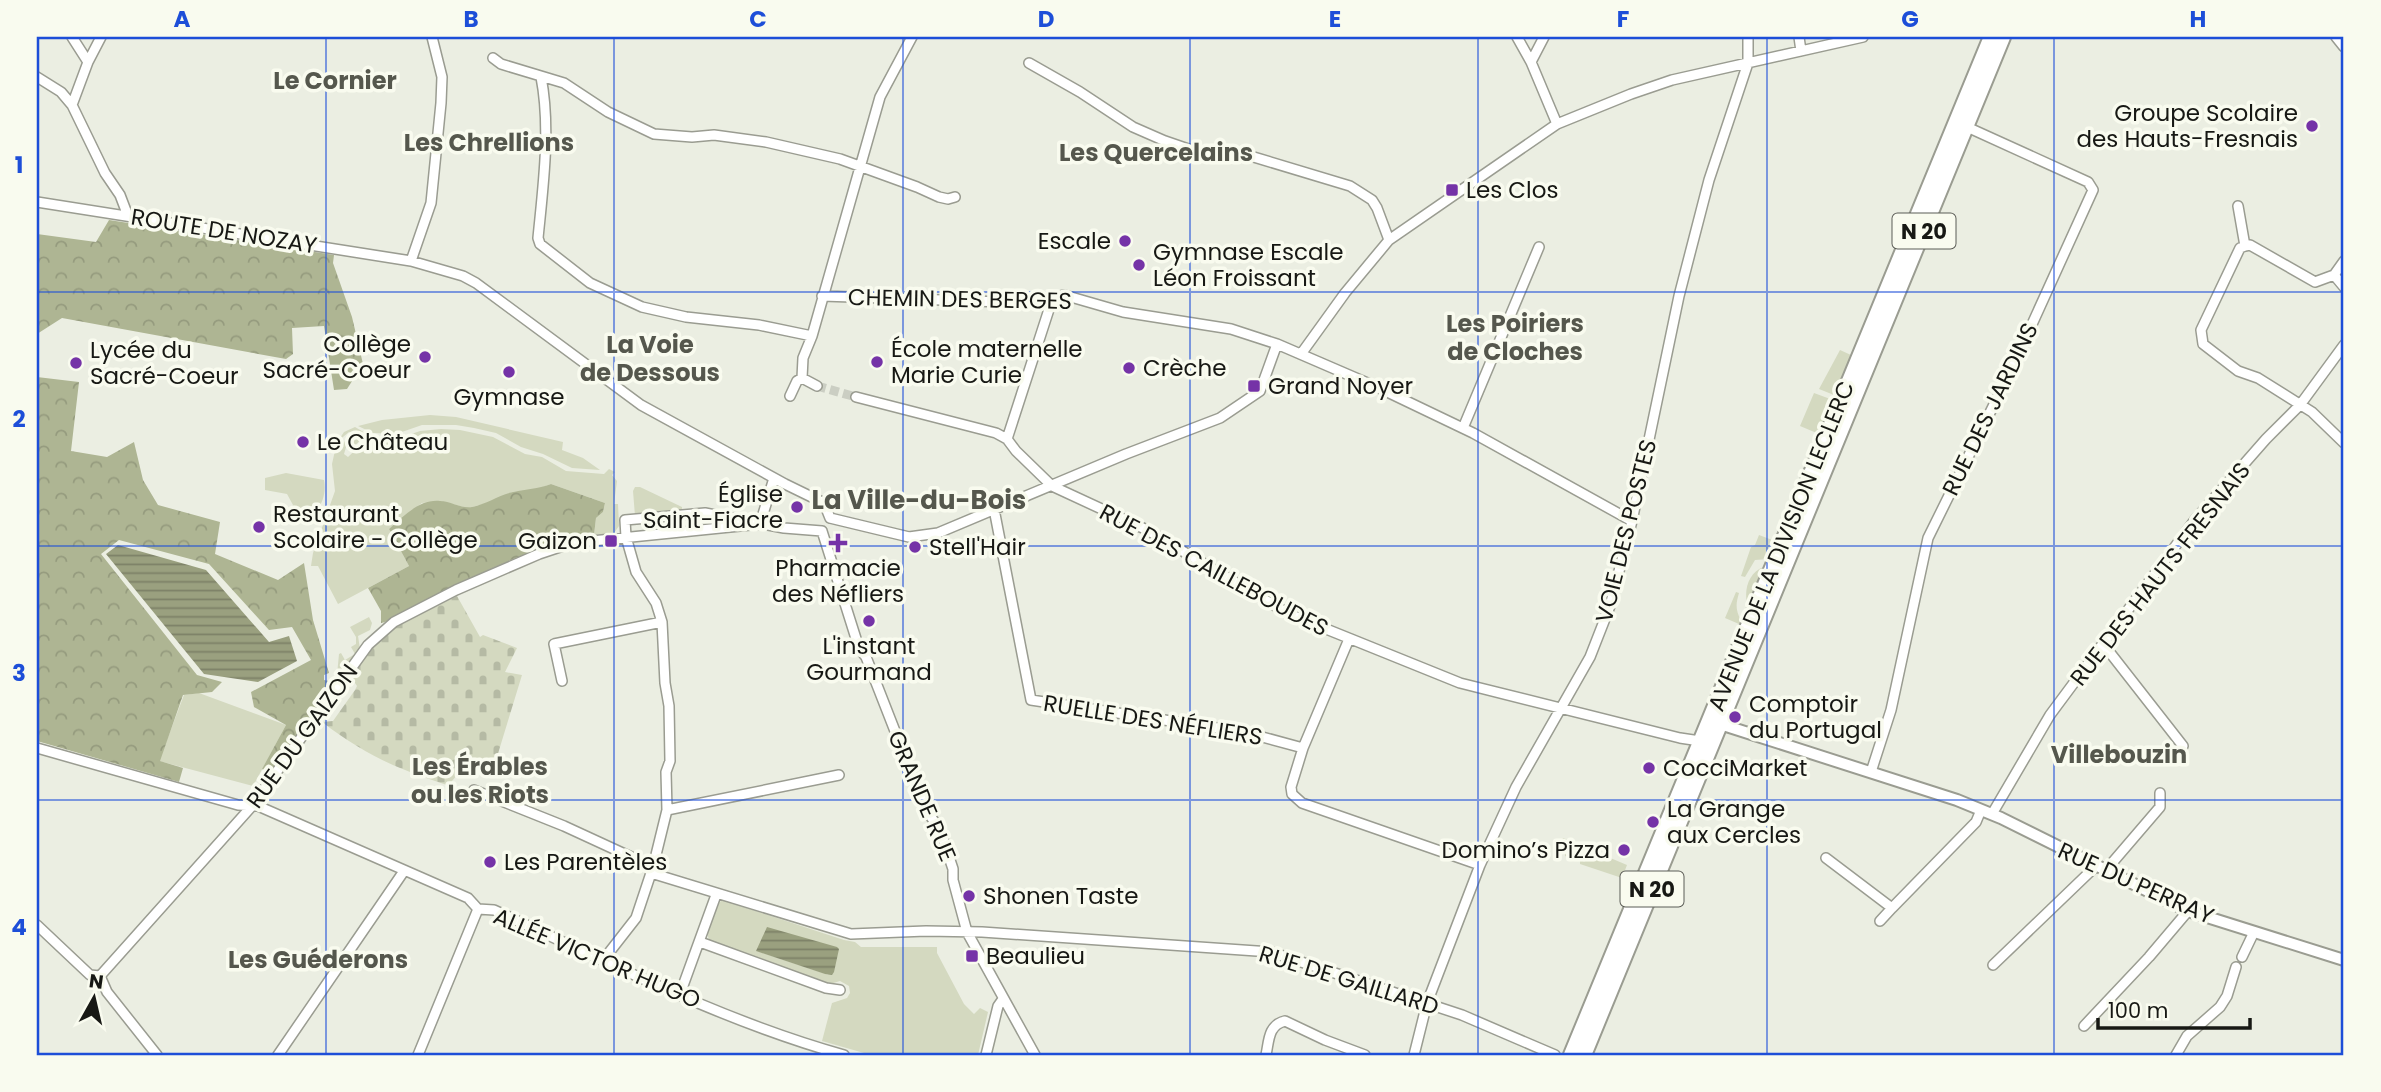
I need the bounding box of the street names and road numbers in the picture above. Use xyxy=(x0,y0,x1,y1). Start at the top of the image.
street label: ROUTE DE NOZAY xyxy=(129,201,319,261)
road number: N 20 xyxy=(1892,214,1955,248)
street label: CHEMIN DES BERGES xyxy=(848,281,1072,317)
street label: RUE DES JARDINS xyxy=(1934,317,2046,501)
street label: AVENUE DE LA DIVISION LECLERC xyxy=(1700,376,1862,716)
street label: VOIE DES POSTES xyxy=(1588,436,1664,626)
street label: RUE DES HAUTS FRESNAIS xyxy=(2062,455,2258,693)
street label: RUE DES CAILLEBOUDES xyxy=(1094,496,1334,644)
street label: RUE DU GAIZON xyxy=(239,657,365,815)
street label: RUELLE DES NÉFLIERS xyxy=(1041,687,1265,753)
street label: GRANDE RUE xyxy=(880,726,964,866)
street label: RUE DU PERRAY xyxy=(2053,834,2219,932)
road number: N 20 xyxy=(1620,872,1684,906)
street label: ALLÉE VICTOR HUGO xyxy=(489,900,705,1016)
street label: RUE DE GAILLARD xyxy=(1255,937,1443,1023)

